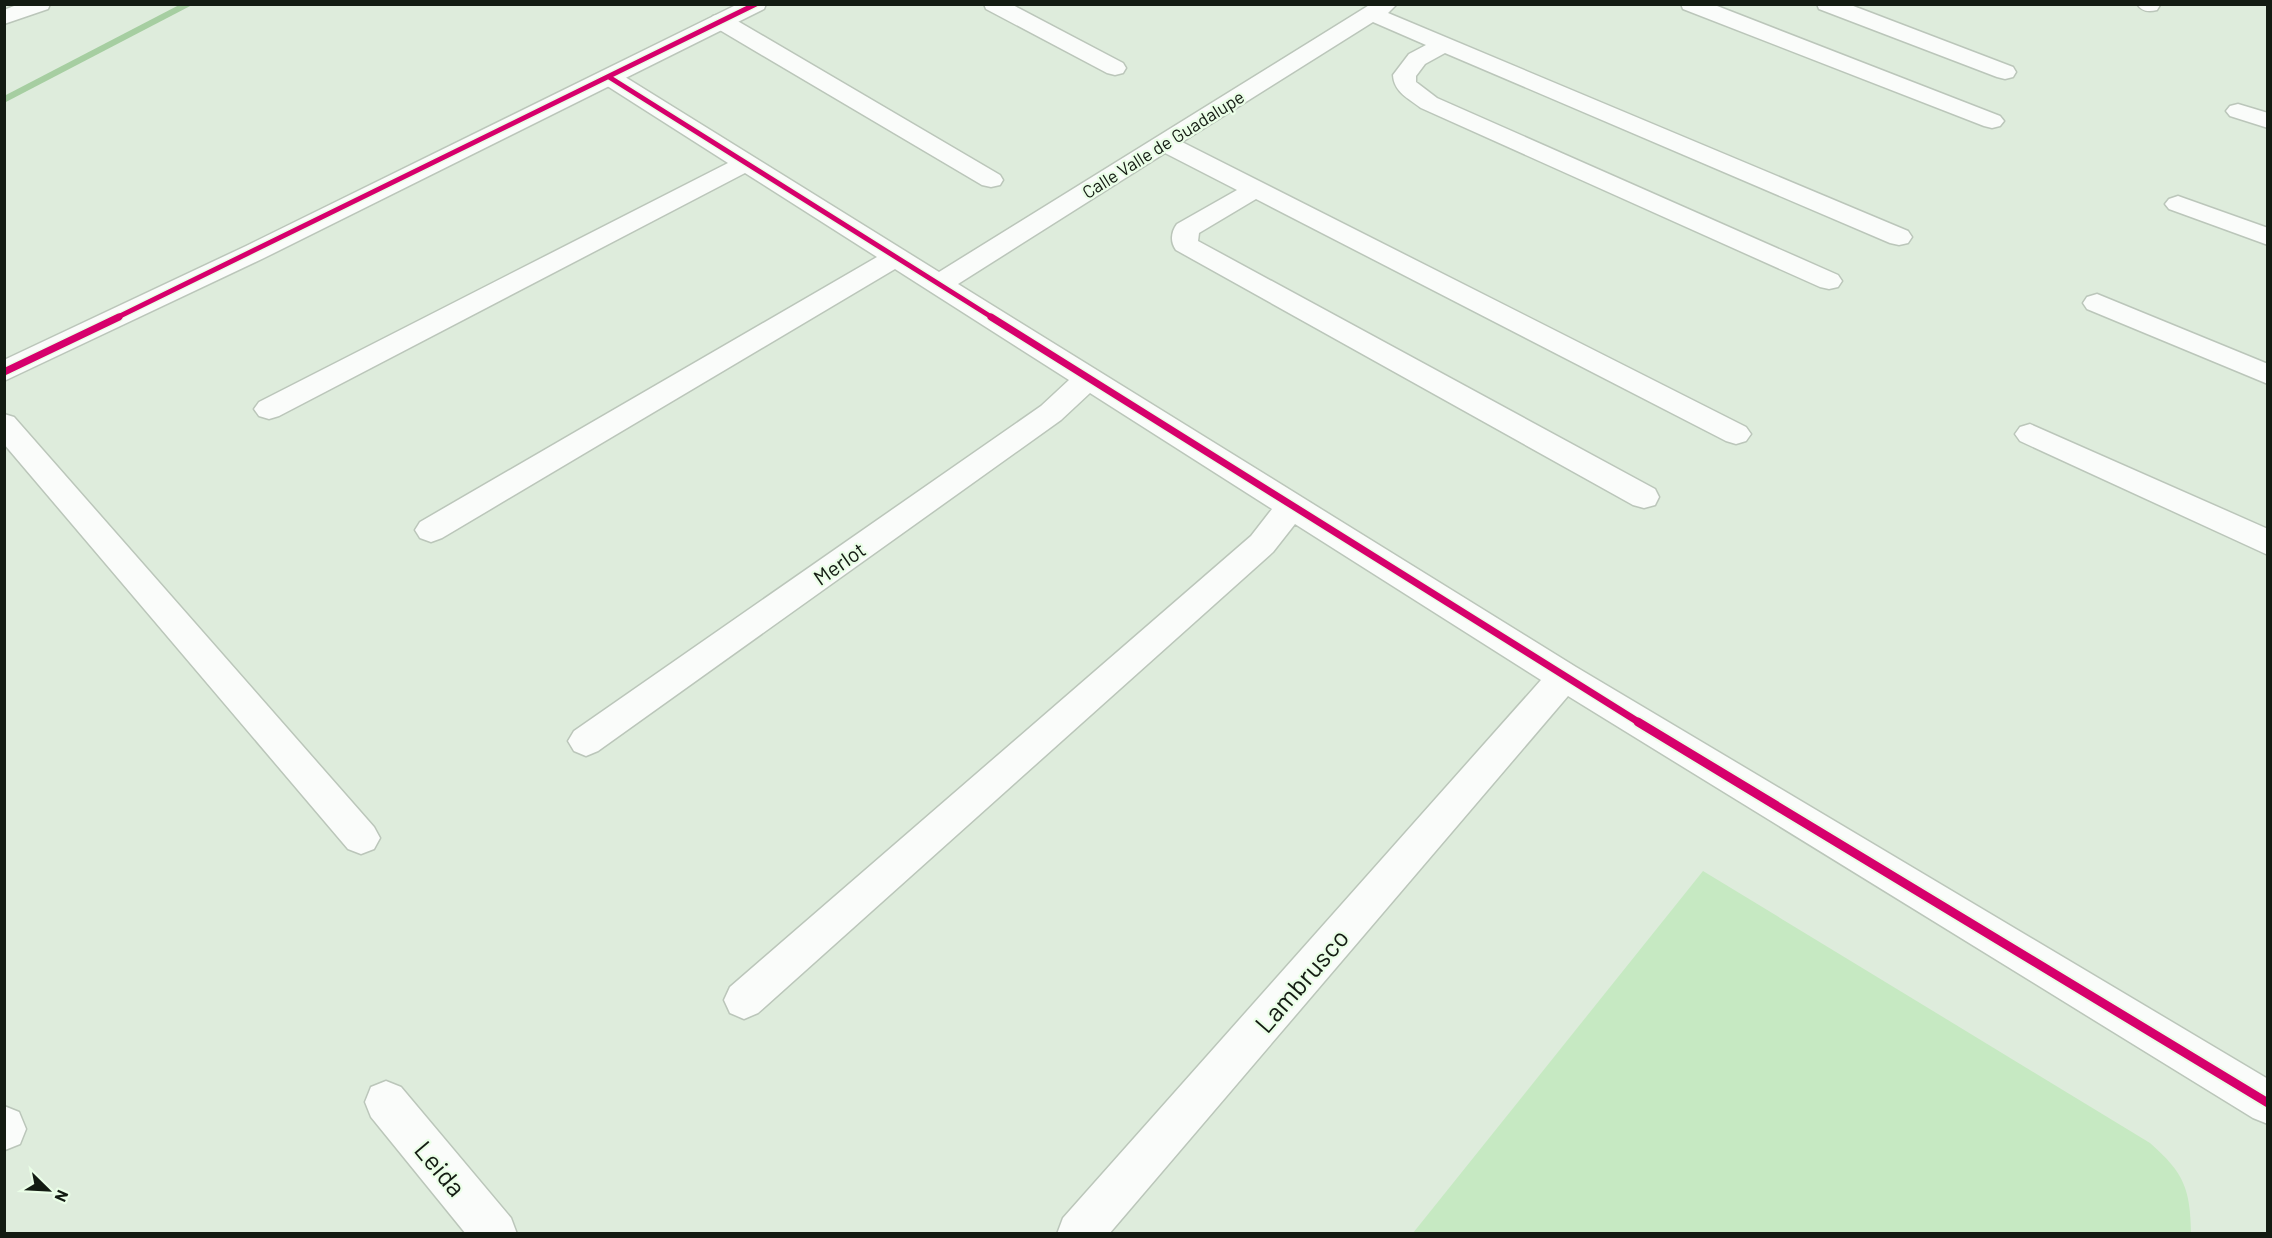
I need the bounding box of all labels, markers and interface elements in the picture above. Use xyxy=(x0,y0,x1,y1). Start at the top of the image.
street label: Calle Valle de Guadalupe xyxy=(1078,85,1248,203)
street label: Merlot xyxy=(808,536,870,590)
street label: Lambrusco xyxy=(1248,922,1354,1038)
street label: Leida xyxy=(409,1134,473,1202)
north arrow xyxy=(18,1160,78,1220)
text: N xyxy=(51,1188,73,1205)

